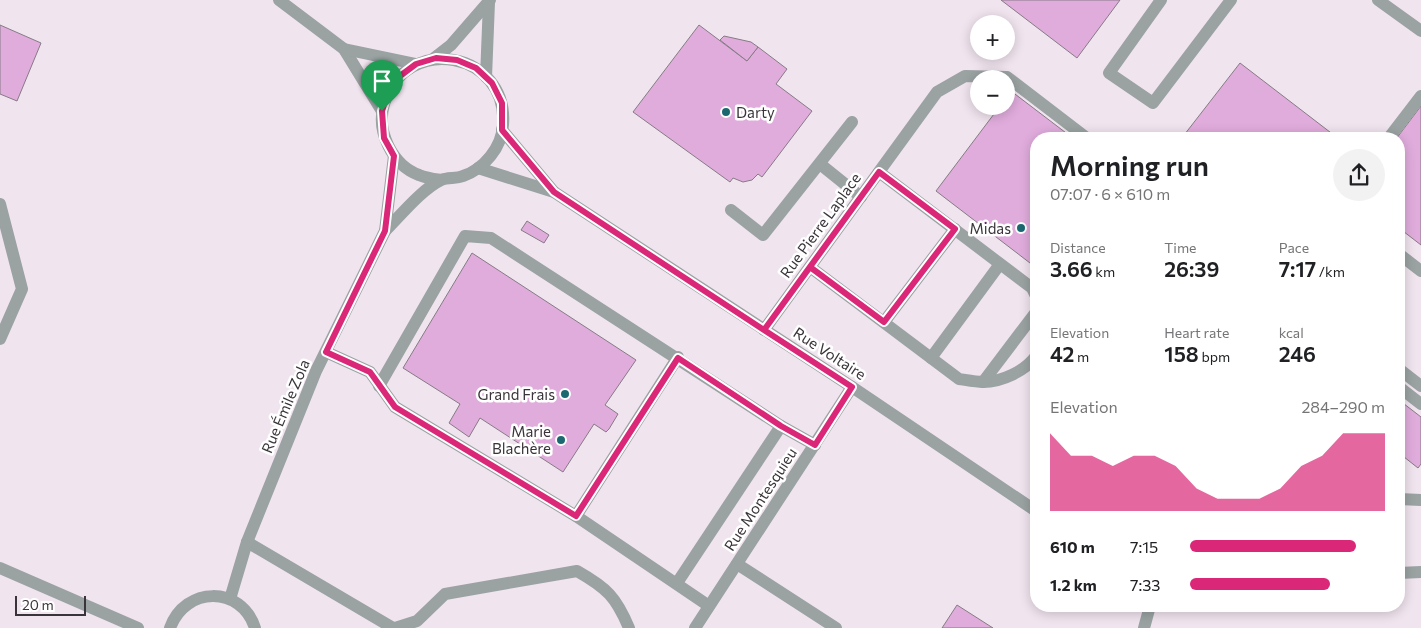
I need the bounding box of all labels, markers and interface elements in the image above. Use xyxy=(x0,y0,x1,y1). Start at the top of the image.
map controls xyxy=(970,15,1015,115)
button: + xyxy=(970,15,1015,60)
pin xyxy=(361,60,403,111)
icon: arrive xyxy=(368,67,396,95)
button: − xyxy=(970,70,1015,115)
place label: Darty xyxy=(736,103,775,121)
marker: Darty xyxy=(720,106,732,118)
text: Morning run xyxy=(1050,148,1209,182)
button: share xyxy=(1333,149,1385,201)
street label: Rue Pierre Laplace xyxy=(776,169,864,281)
text: 07:07 · 6 × 610 m xyxy=(1050,184,1170,203)
place label: Midas xyxy=(969,219,1011,237)
marker: Midas xyxy=(1015,222,1027,234)
text: Distance xyxy=(1050,239,1106,256)
text: Time xyxy=(1164,239,1197,256)
text: Pace xyxy=(1279,239,1309,256)
text: 3.66 xyxy=(1050,256,1093,281)
text: 26:39 xyxy=(1164,256,1219,281)
text: 7:17 xyxy=(1279,256,1316,281)
text: km xyxy=(1093,263,1115,280)
text: /km xyxy=(1316,263,1345,280)
street label: Rue Voltaire xyxy=(790,323,870,383)
text: Elevation xyxy=(1050,324,1109,341)
text: Heart rate xyxy=(1164,324,1229,341)
text: kcal xyxy=(1279,324,1304,341)
text: 42 xyxy=(1050,341,1074,366)
text: 158 xyxy=(1164,341,1199,366)
text: 246 xyxy=(1279,341,1316,366)
text: m xyxy=(1074,348,1089,365)
text: bpm xyxy=(1199,348,1230,365)
street label: Rue Émile Zola xyxy=(256,356,313,456)
place label: Grand Frais xyxy=(477,385,555,403)
marker: Grand Frais xyxy=(559,388,571,400)
text: Elevation xyxy=(1050,397,1118,416)
text: 284–290 m xyxy=(1301,397,1385,416)
place label: Marie Blachère xyxy=(492,422,551,457)
marker: Marie Blachère xyxy=(555,434,567,446)
street label: Rue Montesquieu xyxy=(720,444,800,554)
text: 610 m xyxy=(1050,537,1095,556)
text: 7:15 xyxy=(1130,537,1158,556)
text: 1.2 km xyxy=(1050,575,1097,594)
text: 7:33 xyxy=(1130,575,1160,594)
scale bar xyxy=(15,593,86,616)
text: 20 m xyxy=(22,596,54,613)

